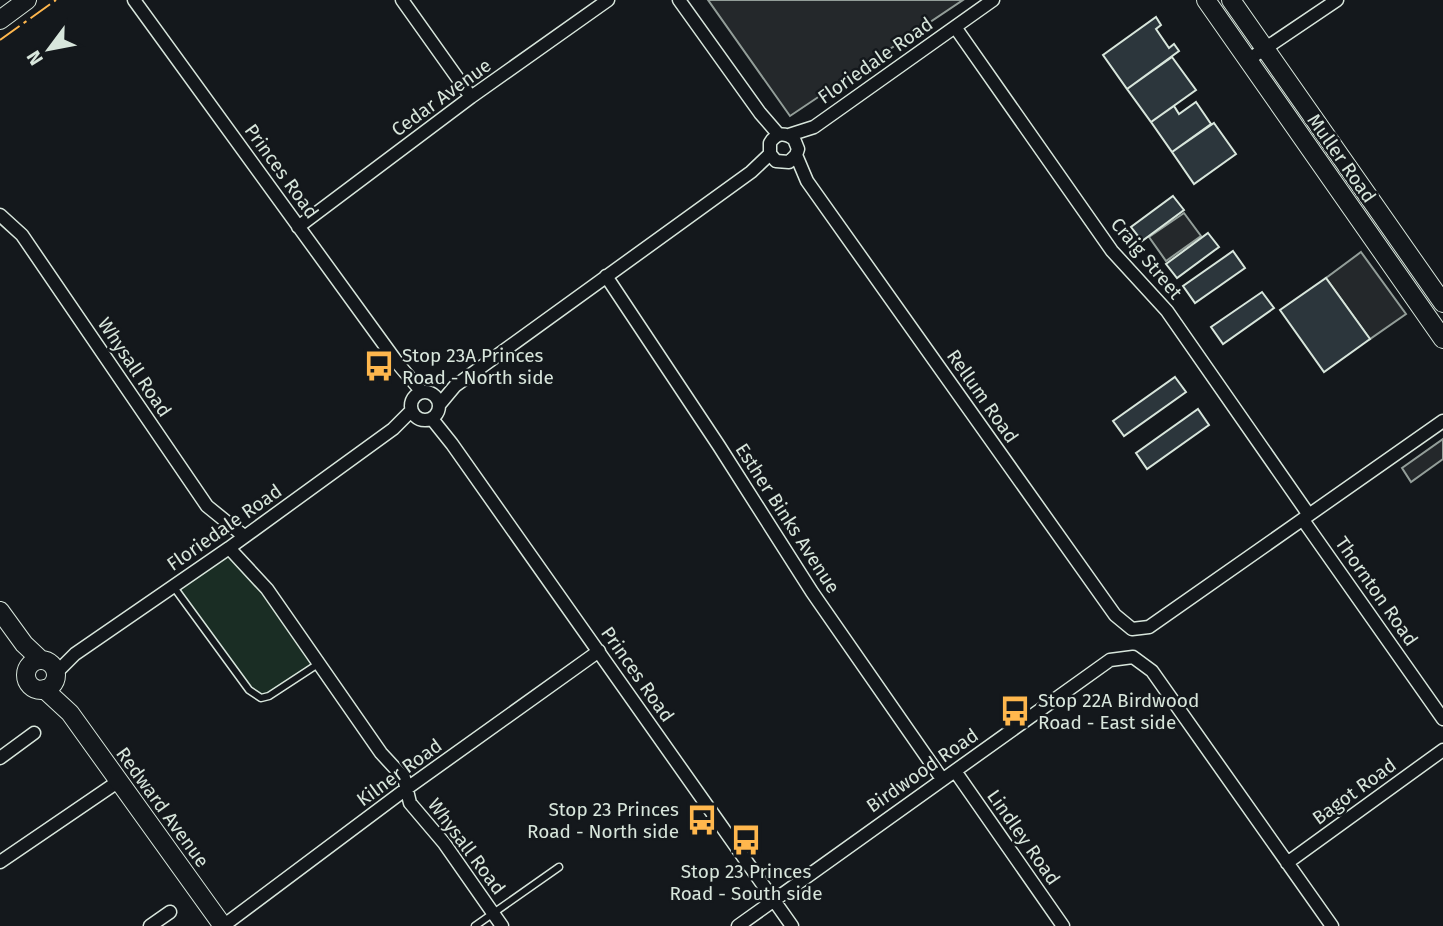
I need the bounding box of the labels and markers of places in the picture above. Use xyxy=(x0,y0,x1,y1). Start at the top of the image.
place label: Stop 23A Princes Road - North side xyxy=(402,344,554,389)
bus stop icon: Stop 23A Princes Road - North side xyxy=(362,349,396,383)
place label: Stop 22A Birdwood Road - East side xyxy=(1038,689,1199,734)
bus stop icon: Stop 22A Birdwood Road - East side xyxy=(998,694,1032,728)
place label: Stop 23 Princes Road - North side xyxy=(527,798,679,843)
bus stop icon: Stop 23 Princes Road - North side xyxy=(685,803,719,837)
bus stop icon: Stop 23 Princes Road - South side xyxy=(729,823,763,857)
place label: Stop 23 Princes Road - South side xyxy=(669,860,823,905)

